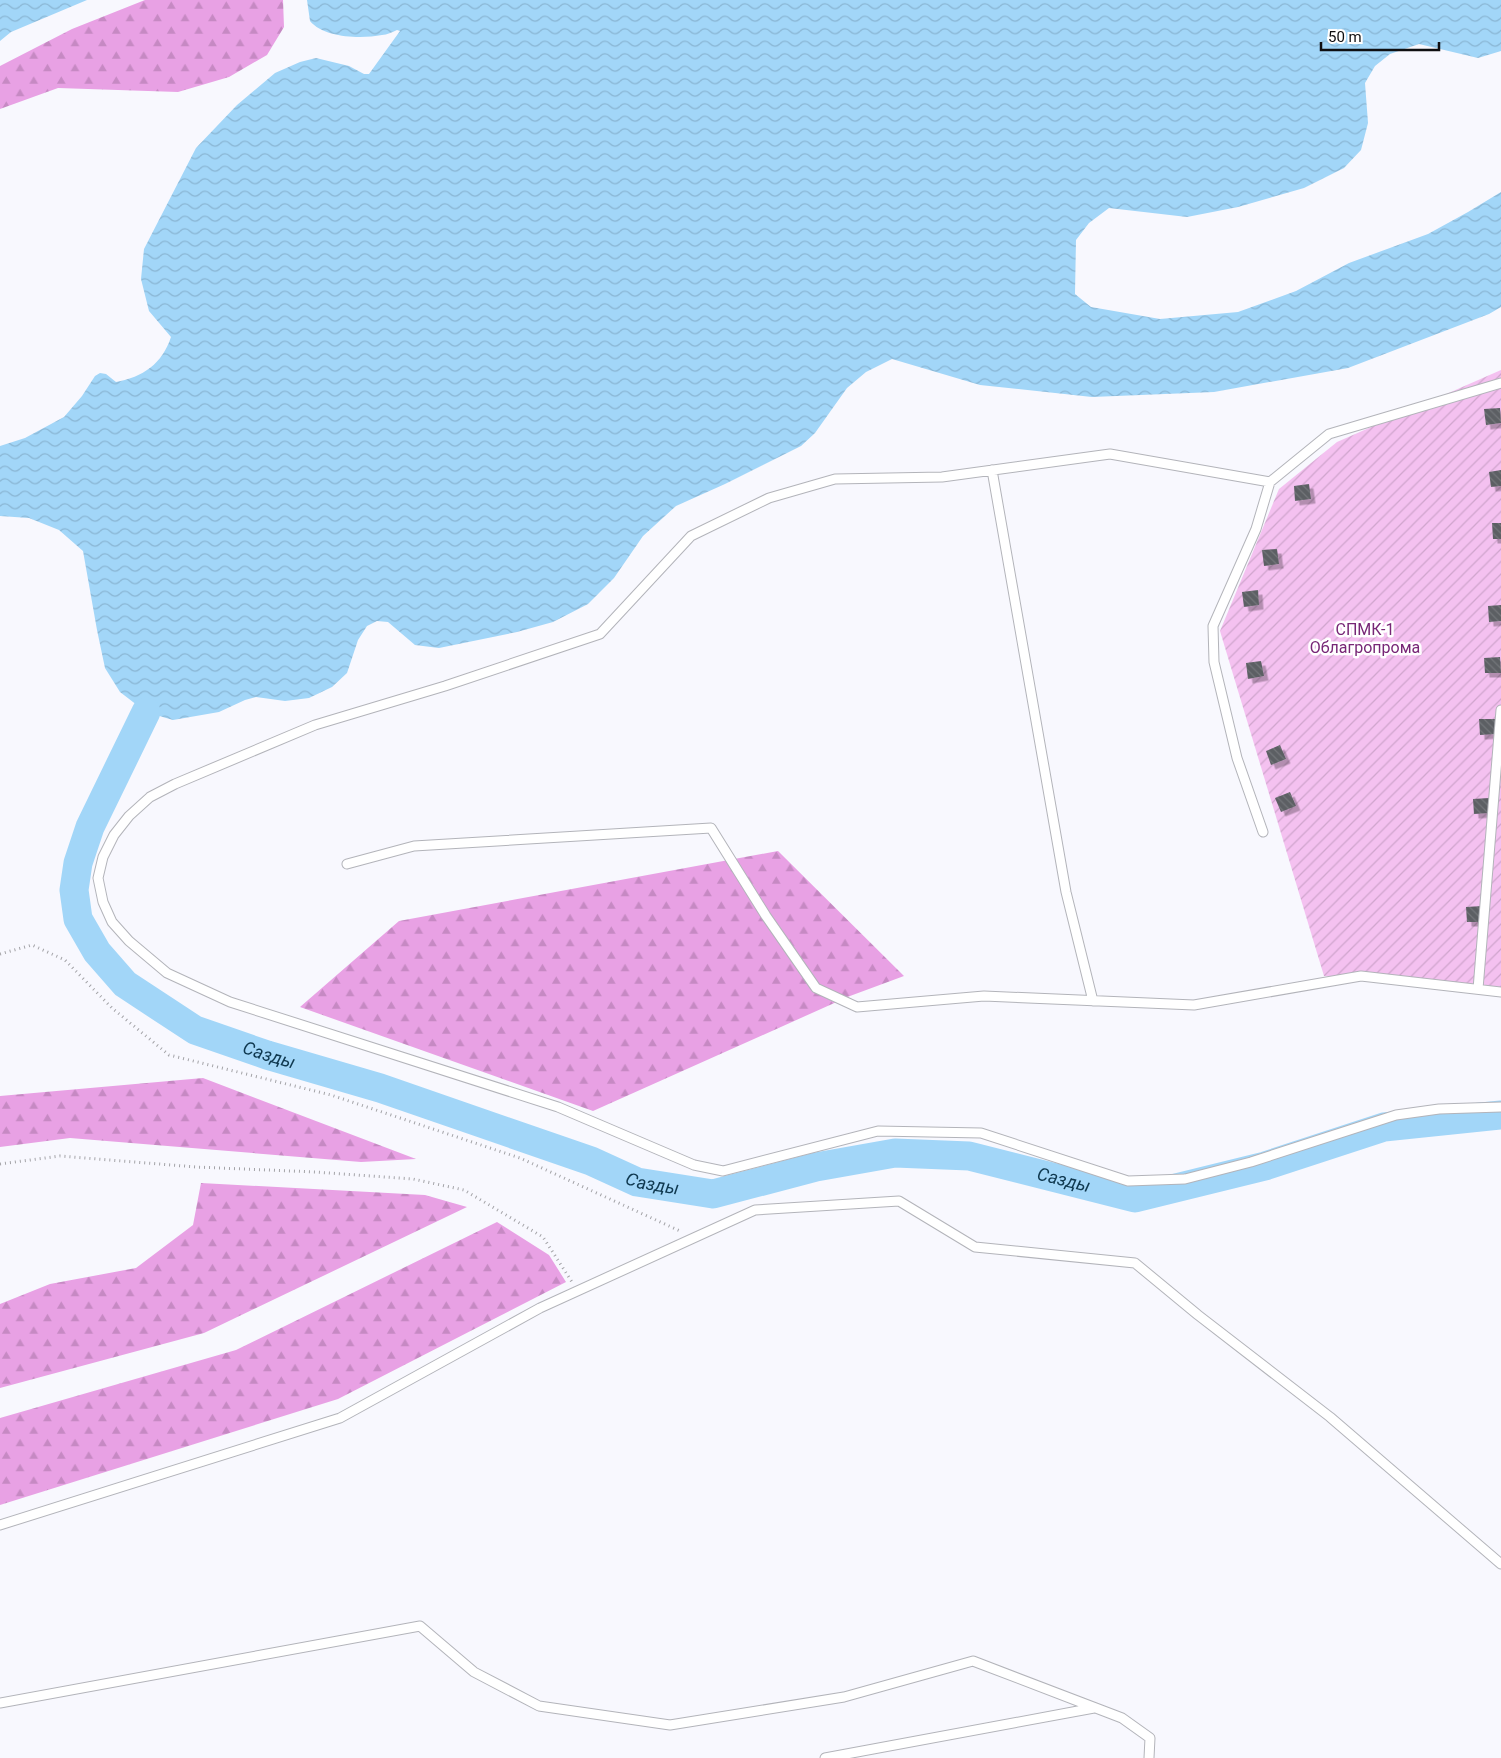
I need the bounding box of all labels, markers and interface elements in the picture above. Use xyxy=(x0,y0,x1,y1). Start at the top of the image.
scale bar xyxy=(1321,20,1438,52)
text: 50 m xyxy=(1328,28,1362,46)
park label: СПМК-1 Облагропрома xyxy=(1310,620,1420,657)
water label: Сазды xyxy=(240,1036,298,1073)
water label: Сазды xyxy=(1035,1163,1093,1196)
water label: Сазды xyxy=(622,1167,681,1198)

